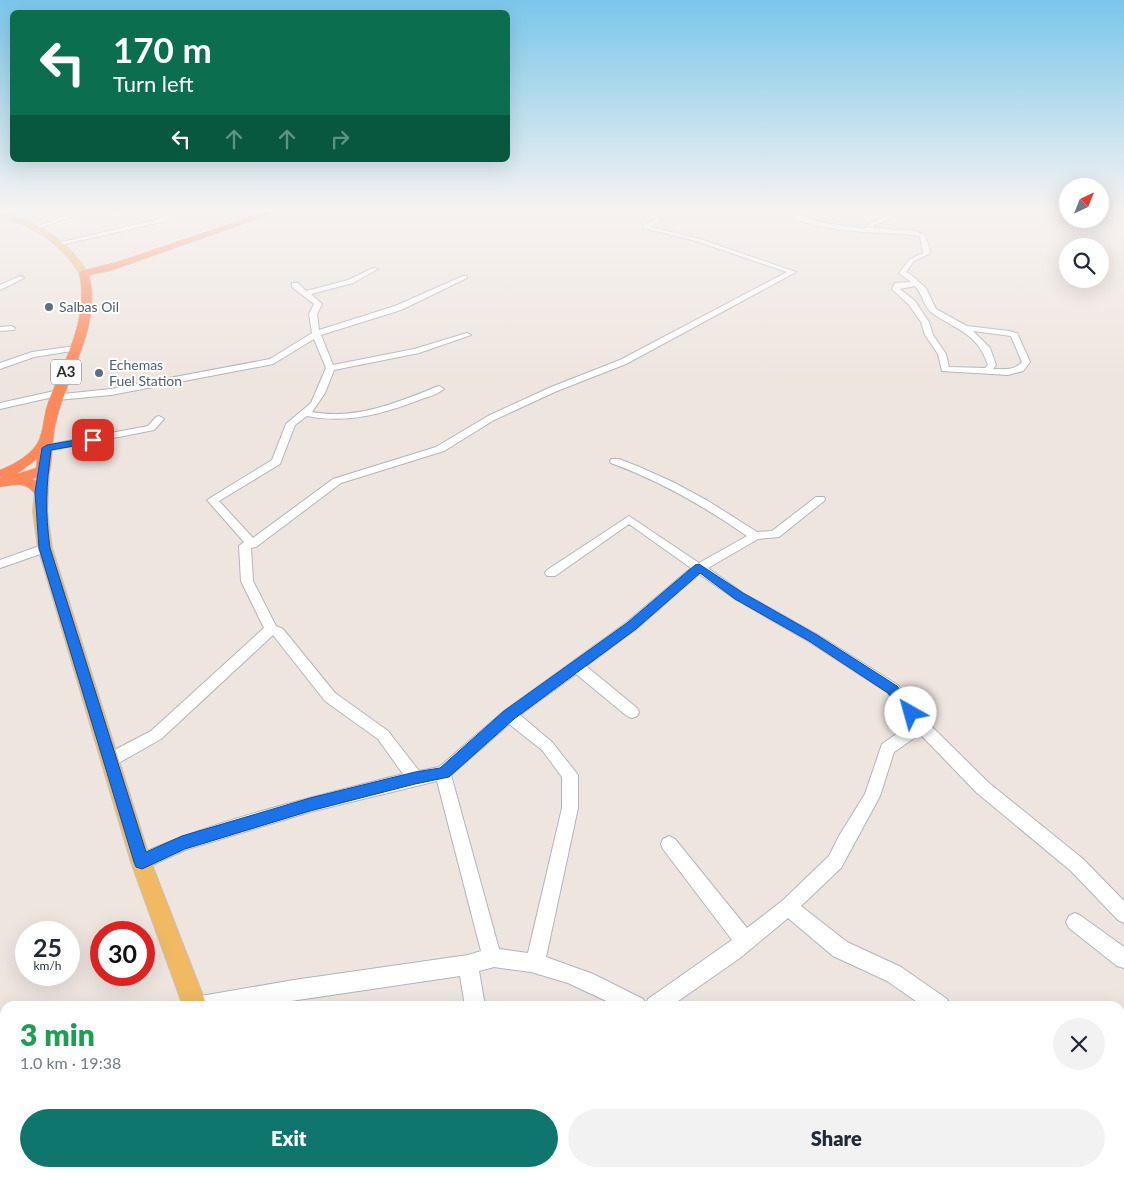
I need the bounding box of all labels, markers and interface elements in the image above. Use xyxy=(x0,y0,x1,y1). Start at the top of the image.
text: 170 m xyxy=(113,28,212,70)
icon: left xyxy=(30,30,95,95)
text: Turn left xyxy=(113,70,194,97)
icon: left xyxy=(167,125,195,153)
icon: ahead xyxy=(220,125,248,153)
icon: ahead xyxy=(273,125,301,153)
icon: right xyxy=(326,125,354,153)
north arrow xyxy=(1059,178,1109,228)
map controls xyxy=(1059,178,1109,288)
button: search xyxy=(1059,238,1109,288)
place label: Salbas Oil xyxy=(59,298,119,315)
marker: Salbas Oil xyxy=(43,301,55,313)
place label: Echemas Fuel Station xyxy=(109,356,182,389)
road number: A3 xyxy=(51,360,81,384)
marker: Echemas Fuel Station xyxy=(93,367,105,379)
pin xyxy=(72,419,114,461)
icon: arrive xyxy=(79,426,107,454)
position arrow xyxy=(884,686,936,738)
speed limit sign: 30 xyxy=(90,921,155,986)
text: 25 xyxy=(33,932,62,962)
text: km/h xyxy=(33,958,62,973)
text: 3 min xyxy=(20,1016,95,1052)
button: close xyxy=(1053,1018,1105,1070)
text: 1.0 km · 19:38 xyxy=(20,1053,121,1072)
button: Exit xyxy=(20,1109,558,1167)
button: Share xyxy=(568,1109,1105,1167)

